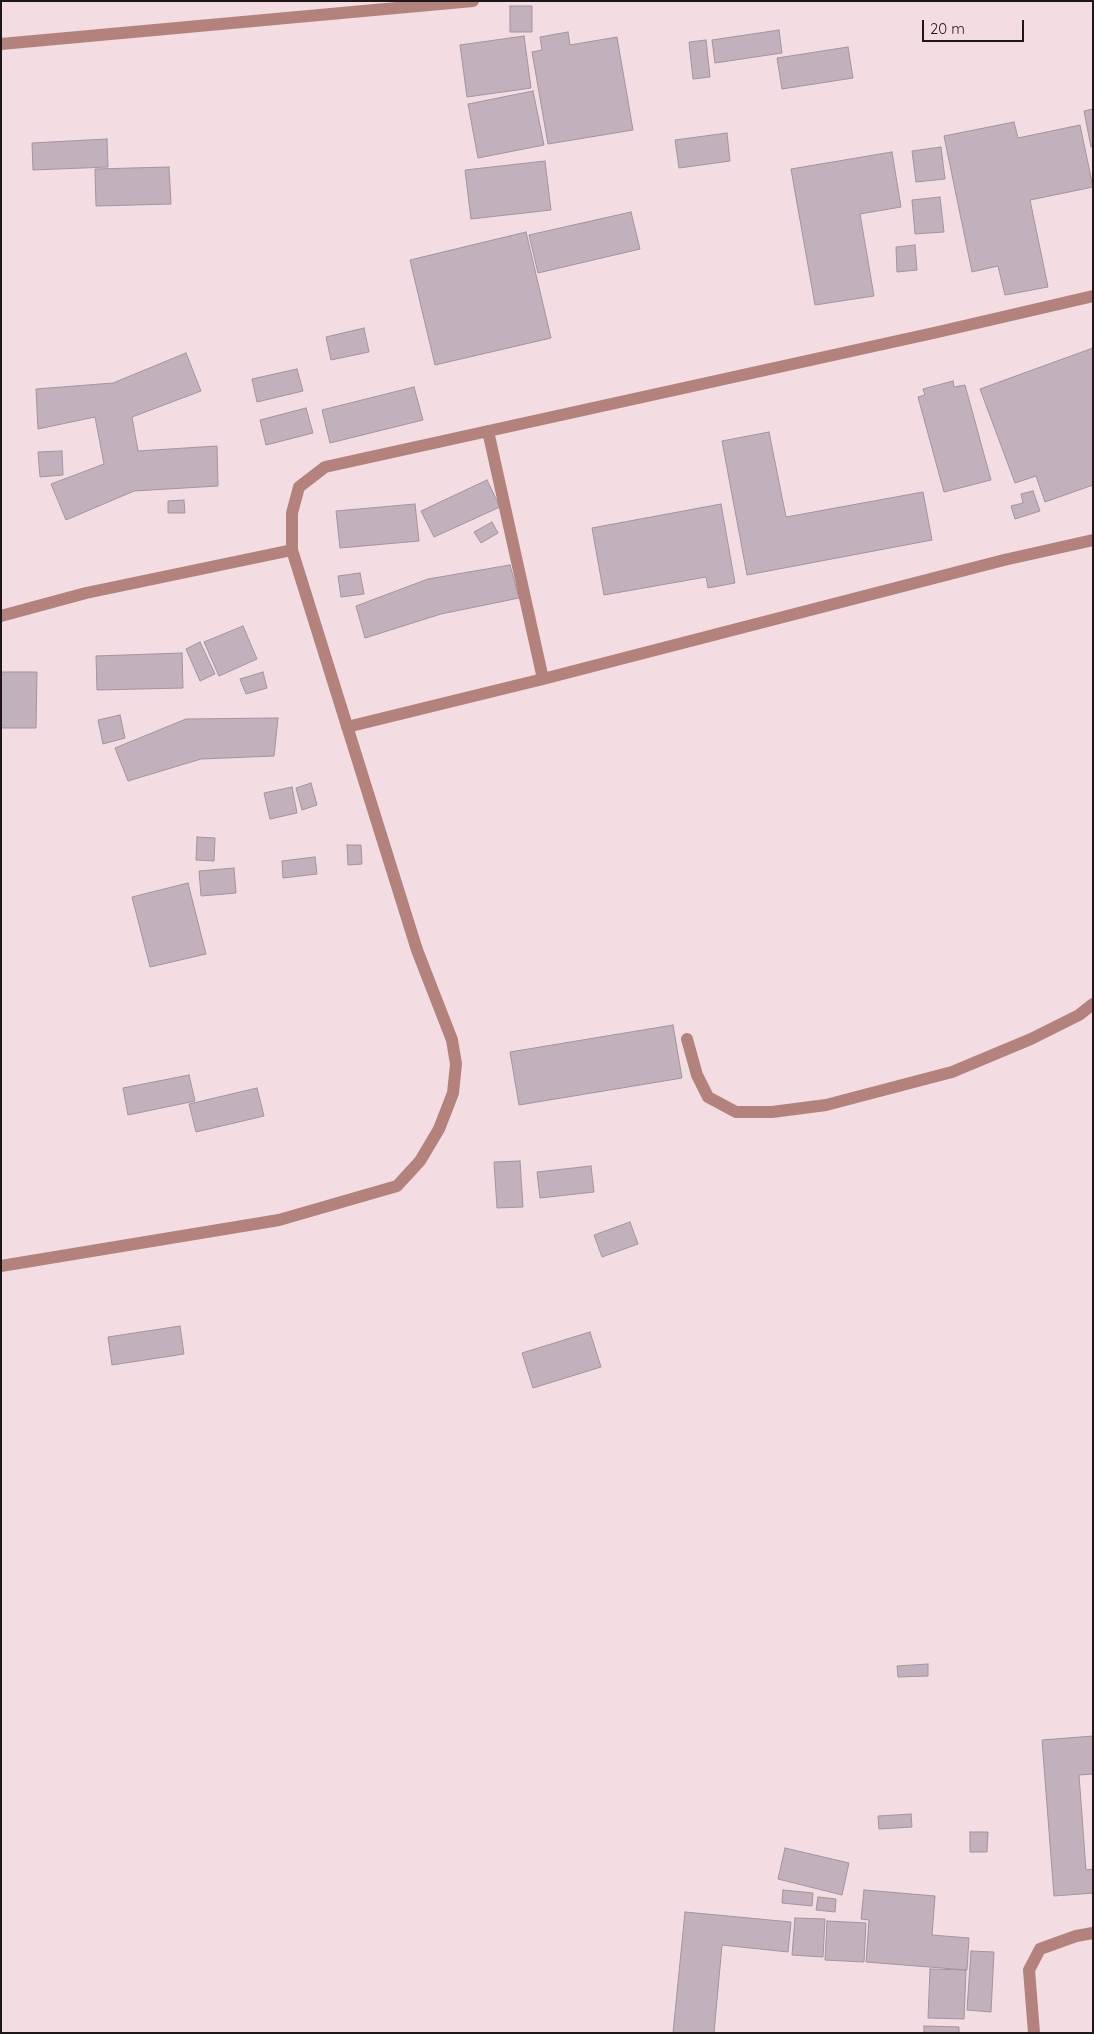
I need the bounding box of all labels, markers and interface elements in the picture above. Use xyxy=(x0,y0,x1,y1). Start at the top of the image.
scale bar xyxy=(924,10,1026,42)
text: 20 m xyxy=(930,19,965,38)

